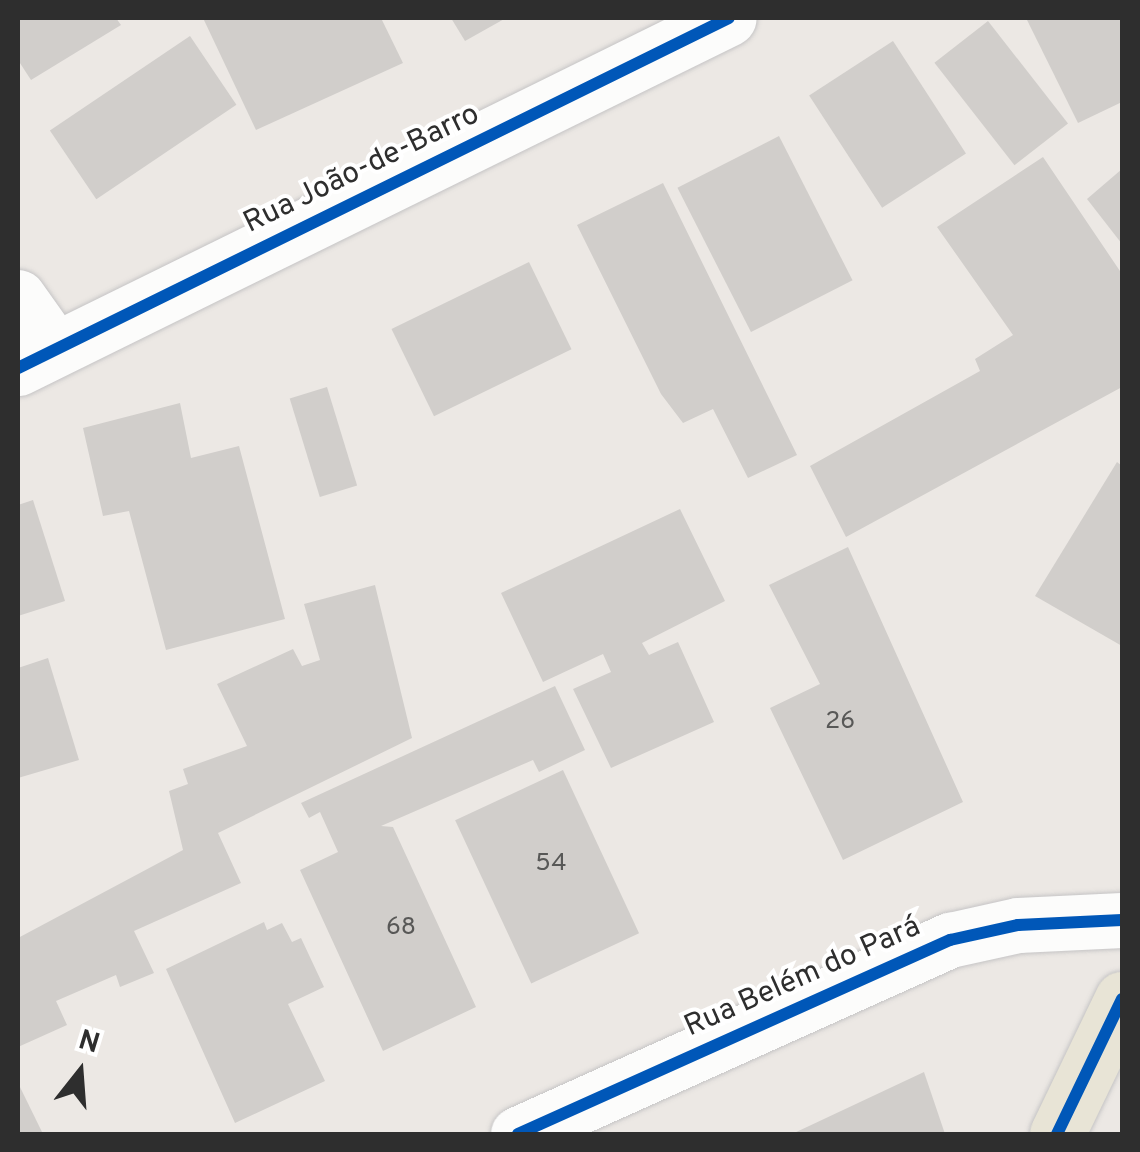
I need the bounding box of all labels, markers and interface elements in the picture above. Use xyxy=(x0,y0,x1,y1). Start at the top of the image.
street label: Rua João-de-Barro xyxy=(238,97,486,243)
house number: 26 xyxy=(825,707,855,737)
house number: 54 xyxy=(535,849,567,879)
street label: Rua Belém do Pará xyxy=(679,910,927,1046)
house number: 68 xyxy=(386,913,416,943)
north arrow xyxy=(30,1022,130,1122)
text: N xyxy=(74,1023,104,1063)

